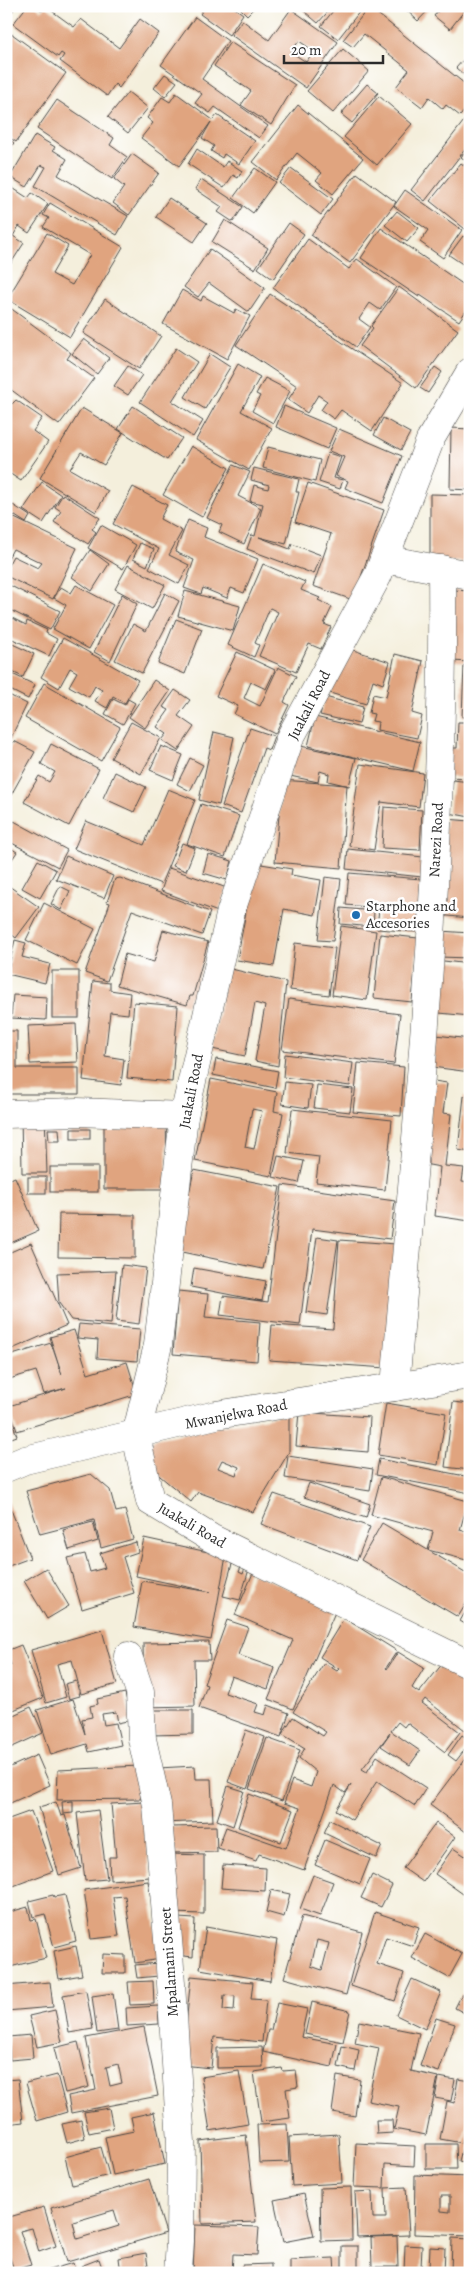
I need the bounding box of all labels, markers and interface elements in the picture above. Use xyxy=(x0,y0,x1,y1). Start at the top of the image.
scale bar xyxy=(284,32,382,64)
text: 20 m xyxy=(291,40,322,60)
street label: Juakali Road xyxy=(283,666,336,743)
street label: Narezi Road xyxy=(424,801,448,878)
place label: Starphone and Accesories xyxy=(365,896,457,933)
marker: Starphone and Accesories xyxy=(350,909,362,921)
street label: Juakali Road xyxy=(174,1051,208,1130)
street label: Mwanjelwa Road xyxy=(183,1394,290,1434)
street label: Juakali Road xyxy=(154,1497,231,1553)
street label: Mpalamani Street xyxy=(155,1906,183,2018)

